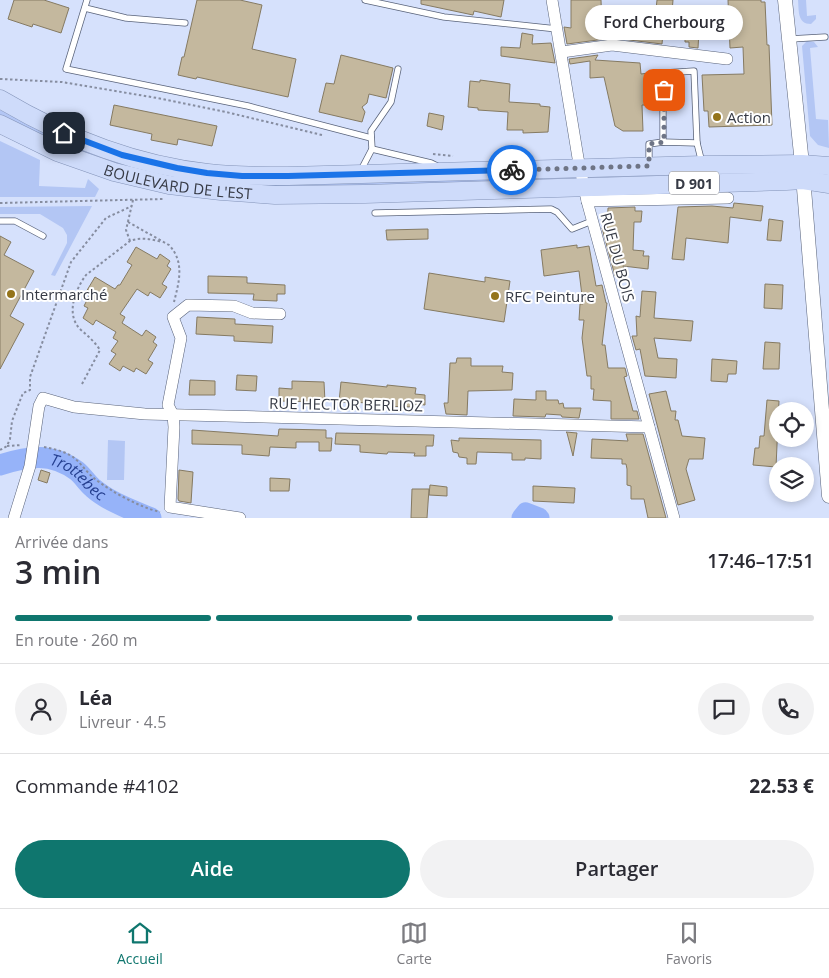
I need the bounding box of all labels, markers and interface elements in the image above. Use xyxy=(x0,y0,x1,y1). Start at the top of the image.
callout: Ford Cherbourg xyxy=(585,5,743,40)
text: Ford Cherbourg xyxy=(603,11,725,33)
pin xyxy=(643,69,685,111)
icon: bag xyxy=(650,76,678,104)
place label: Action xyxy=(727,107,771,127)
marker: Action xyxy=(711,111,723,123)
pin xyxy=(43,112,85,154)
icon: home xyxy=(50,119,78,147)
courier xyxy=(487,145,537,195)
icon: bike xyxy=(498,156,526,184)
street label: BOULEVARD DE L'EST xyxy=(101,159,254,203)
road number: D 901 xyxy=(669,172,719,194)
street label: RUE DU BOIS xyxy=(596,210,640,304)
place label: Intermarché xyxy=(21,284,107,304)
place label: RFC Peinture xyxy=(505,286,595,306)
marker: Intermarché xyxy=(5,288,17,300)
marker: RFC Peinture xyxy=(489,290,501,302)
street label: RUE HECTOR BERLIOZ xyxy=(269,393,423,415)
map controls xyxy=(769,402,814,502)
button: locate xyxy=(769,402,814,447)
water label: Trottebec xyxy=(48,448,111,506)
button: layers xyxy=(769,457,814,502)
text: Arrivée dans xyxy=(15,531,108,553)
text: 17:46–17:51 xyxy=(707,548,814,574)
text: 3 min xyxy=(15,550,101,593)
text: En route · 260 m xyxy=(15,629,137,651)
button: person xyxy=(15,683,67,735)
button: chat xyxy=(698,683,750,735)
button: phone xyxy=(762,683,814,735)
text: Léa xyxy=(79,685,112,711)
text: Livreur · 4.5 xyxy=(79,711,166,733)
text: Commande #4102 xyxy=(15,773,179,799)
text: 22.53 € xyxy=(749,773,814,799)
button: Aide xyxy=(15,840,410,898)
button: Partager xyxy=(420,840,814,898)
tab: Accueil xyxy=(117,919,163,968)
tab: Carte xyxy=(397,919,432,968)
tab: Favoris xyxy=(666,919,712,968)

